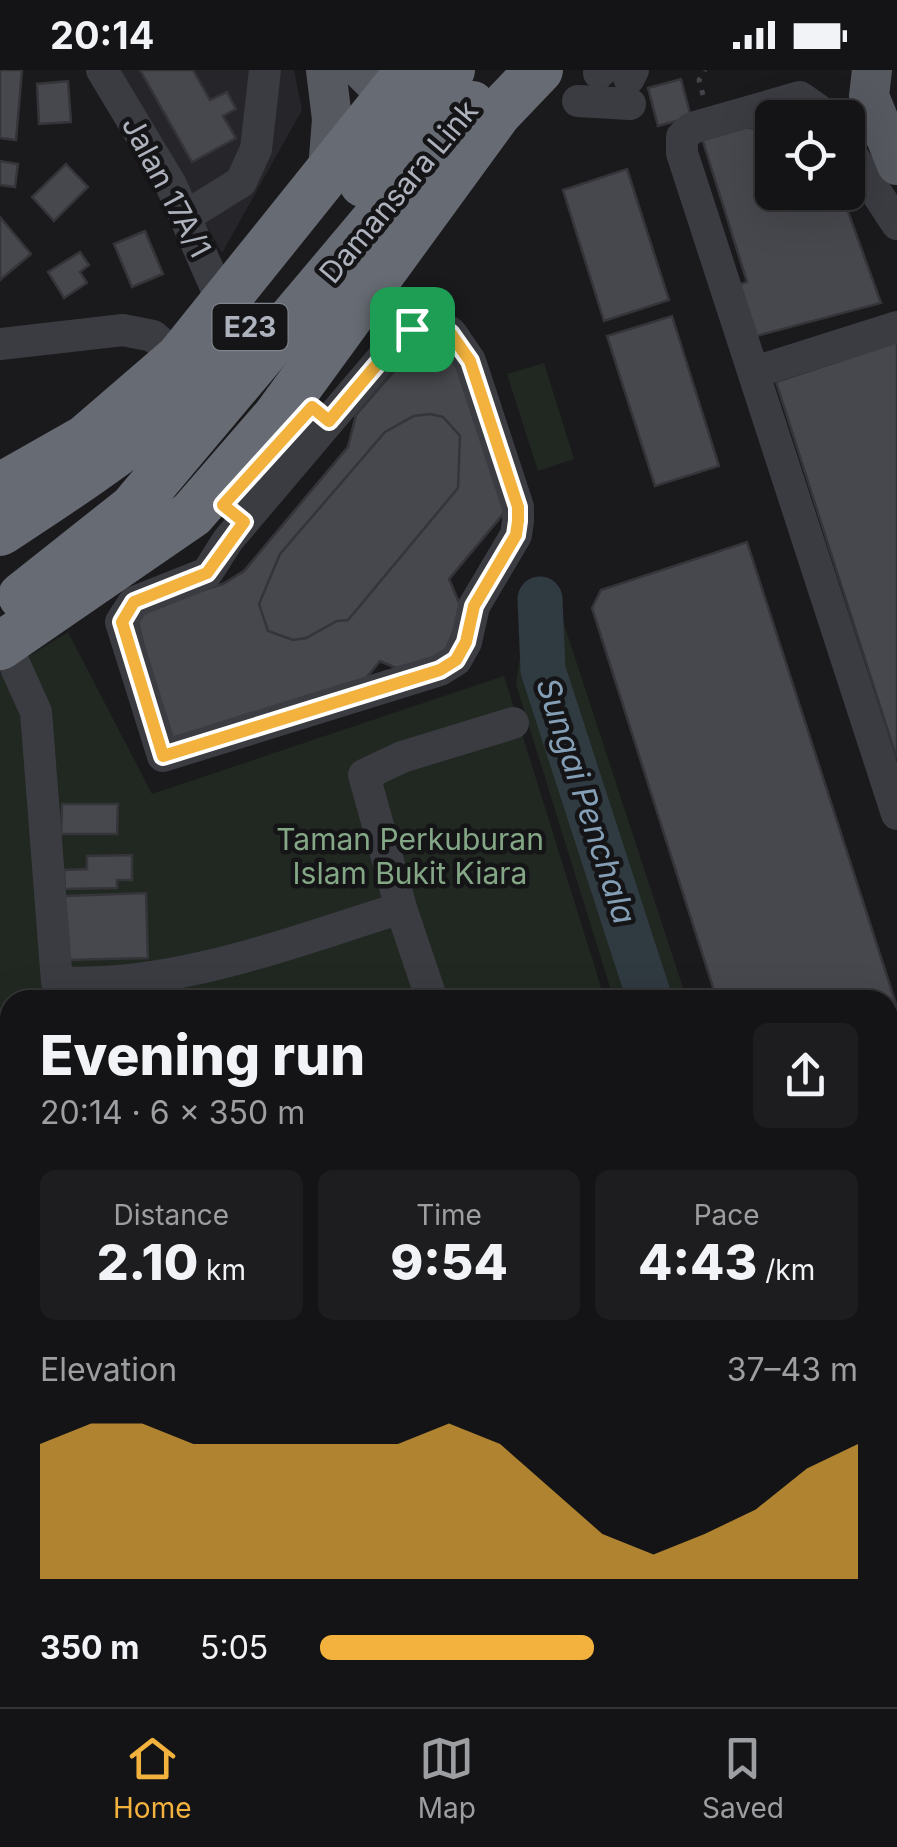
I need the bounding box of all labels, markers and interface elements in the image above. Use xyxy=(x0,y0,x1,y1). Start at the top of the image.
text: 20:14 xyxy=(50,12,154,58)
street label: Damansara Link xyxy=(311,92,485,290)
map controls xyxy=(755,100,865,210)
button: locate xyxy=(755,100,865,210)
street label: Jalan 17A/1 xyxy=(115,110,219,263)
pin xyxy=(370,287,455,372)
icon: arrive xyxy=(385,302,440,357)
road number: E23 xyxy=(212,304,288,350)
water label: Sungai Penchala xyxy=(528,673,645,929)
park label: Taman Perkuburan Islam Bukit Kiara xyxy=(276,821,544,891)
text: Evening run xyxy=(40,1022,365,1088)
button: share xyxy=(753,1023,858,1128)
text: 20:14 · 6 × 350 m xyxy=(40,1093,305,1132)
text: Distance xyxy=(114,1198,229,1232)
text: Time xyxy=(416,1198,482,1232)
text: Pace xyxy=(694,1198,760,1232)
text: 2.10 xyxy=(97,1232,198,1292)
text: 9:54 xyxy=(390,1232,508,1292)
text: 4:43 xyxy=(638,1232,757,1292)
text: km xyxy=(198,1253,246,1287)
text: /km xyxy=(757,1253,815,1287)
text: Elevation xyxy=(40,1350,177,1389)
text: 37–43 m xyxy=(727,1350,858,1389)
text: 350 m xyxy=(40,1628,139,1667)
text: 5:05 xyxy=(200,1628,268,1667)
tab: Home xyxy=(113,1731,192,1825)
tab: Map xyxy=(418,1731,476,1825)
tab: Saved xyxy=(702,1731,784,1825)

